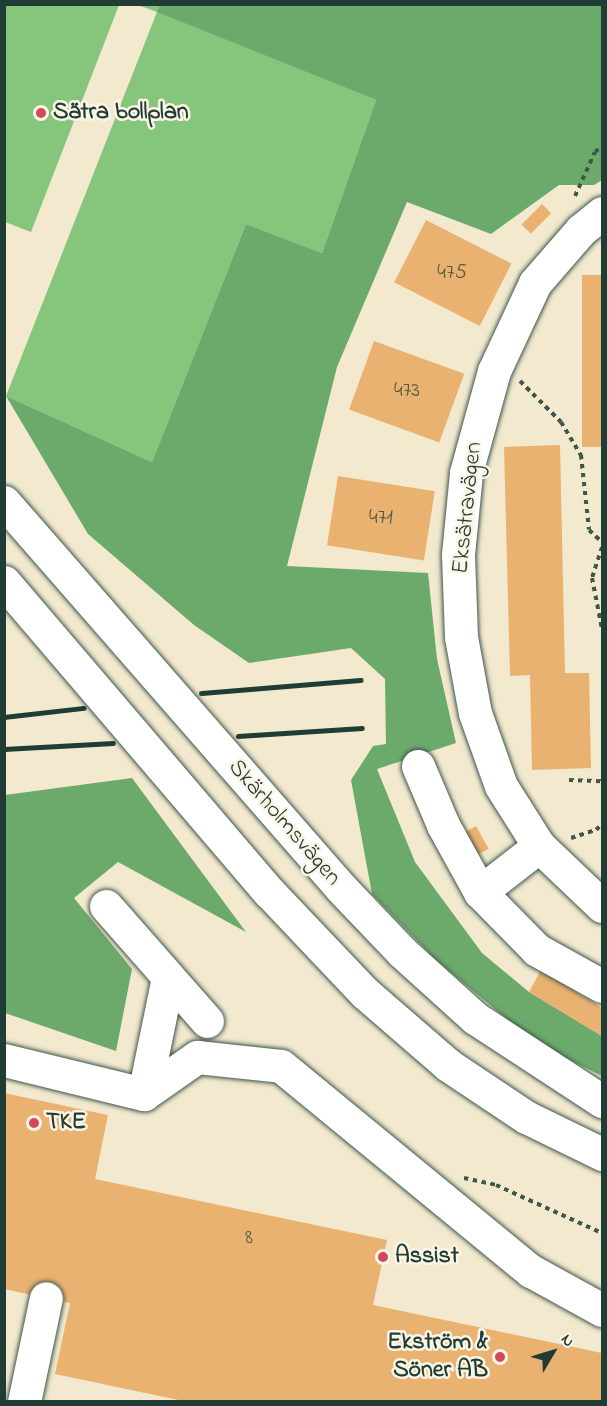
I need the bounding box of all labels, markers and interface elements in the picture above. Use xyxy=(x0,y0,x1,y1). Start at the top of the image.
place label: Sätra bollplan xyxy=(53,99,189,127)
marker: Sätra bollplan xyxy=(34,106,48,120)
house number: 475 xyxy=(437,260,467,286)
house number: 473 xyxy=(394,378,420,404)
street label: Eksätravägen xyxy=(447,441,489,575)
house number: 471 xyxy=(369,505,393,531)
street label: Skärholmsvägen xyxy=(221,754,347,892)
place label: TKE xyxy=(46,1109,86,1137)
marker: TKE xyxy=(27,1116,41,1130)
house number: 8 xyxy=(245,1225,253,1251)
place label: Assist xyxy=(395,1243,459,1271)
marker: Assist xyxy=(376,1250,390,1264)
north arrow xyxy=(523,1322,583,1382)
place label: Ekström & Söner AB xyxy=(387,1329,488,1385)
text: N xyxy=(554,1329,580,1353)
marker: Ekström & Söner AB xyxy=(493,1350,507,1364)

